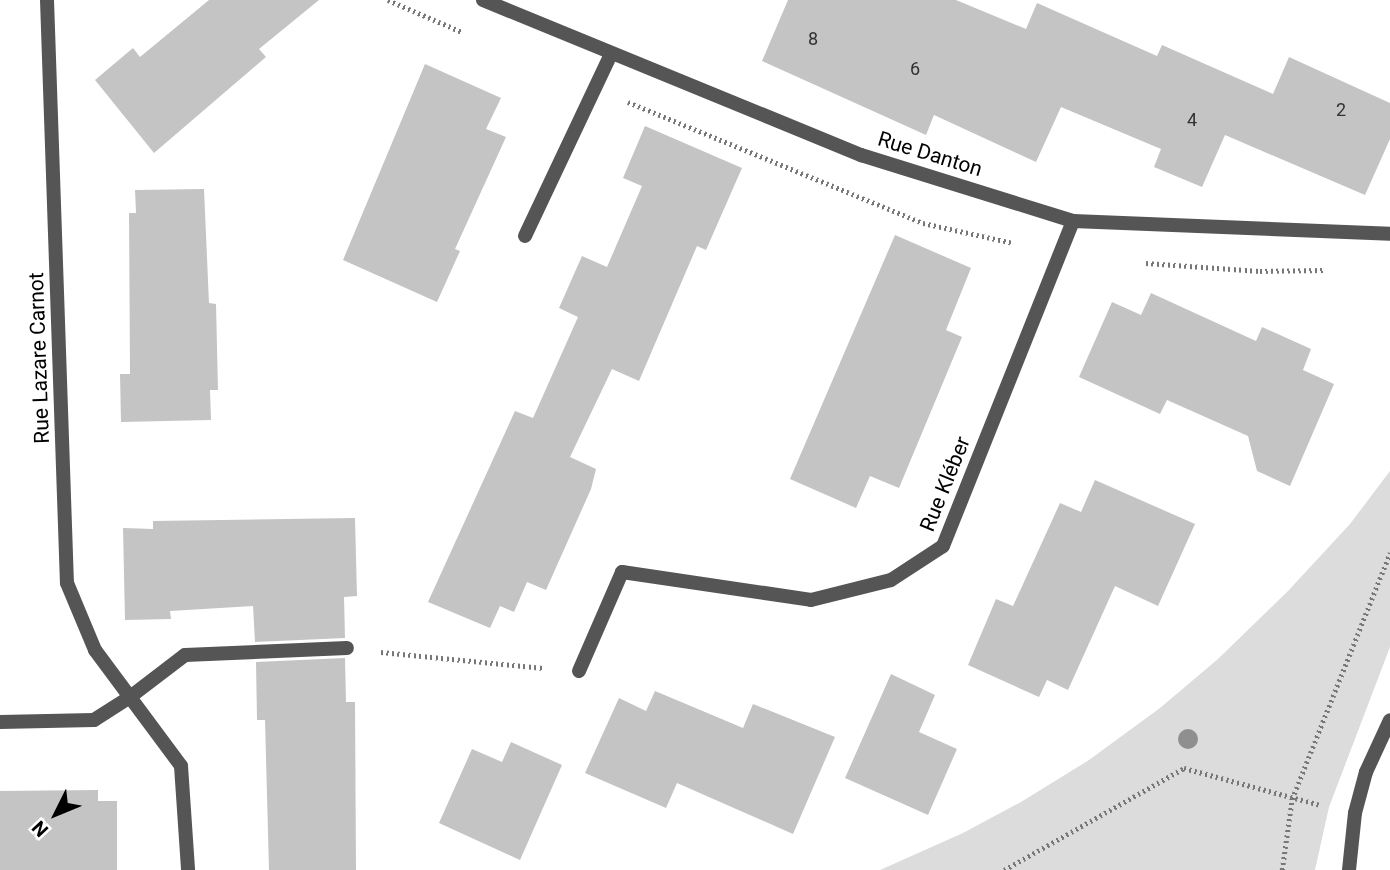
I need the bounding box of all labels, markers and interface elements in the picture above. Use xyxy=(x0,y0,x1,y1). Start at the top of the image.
house number: 8 xyxy=(808,28,818,50)
house number: 6 xyxy=(910,58,920,80)
house number: 2 xyxy=(1336,99,1346,121)
house number: 4 xyxy=(1187,109,1197,131)
street label: Rue Danton xyxy=(875,126,985,182)
street label: Rue Lazare Carnot xyxy=(23,272,55,444)
street label: Rue Kléber xyxy=(915,433,975,535)
north arrow xyxy=(21,779,91,849)
text: N xyxy=(27,816,53,841)

